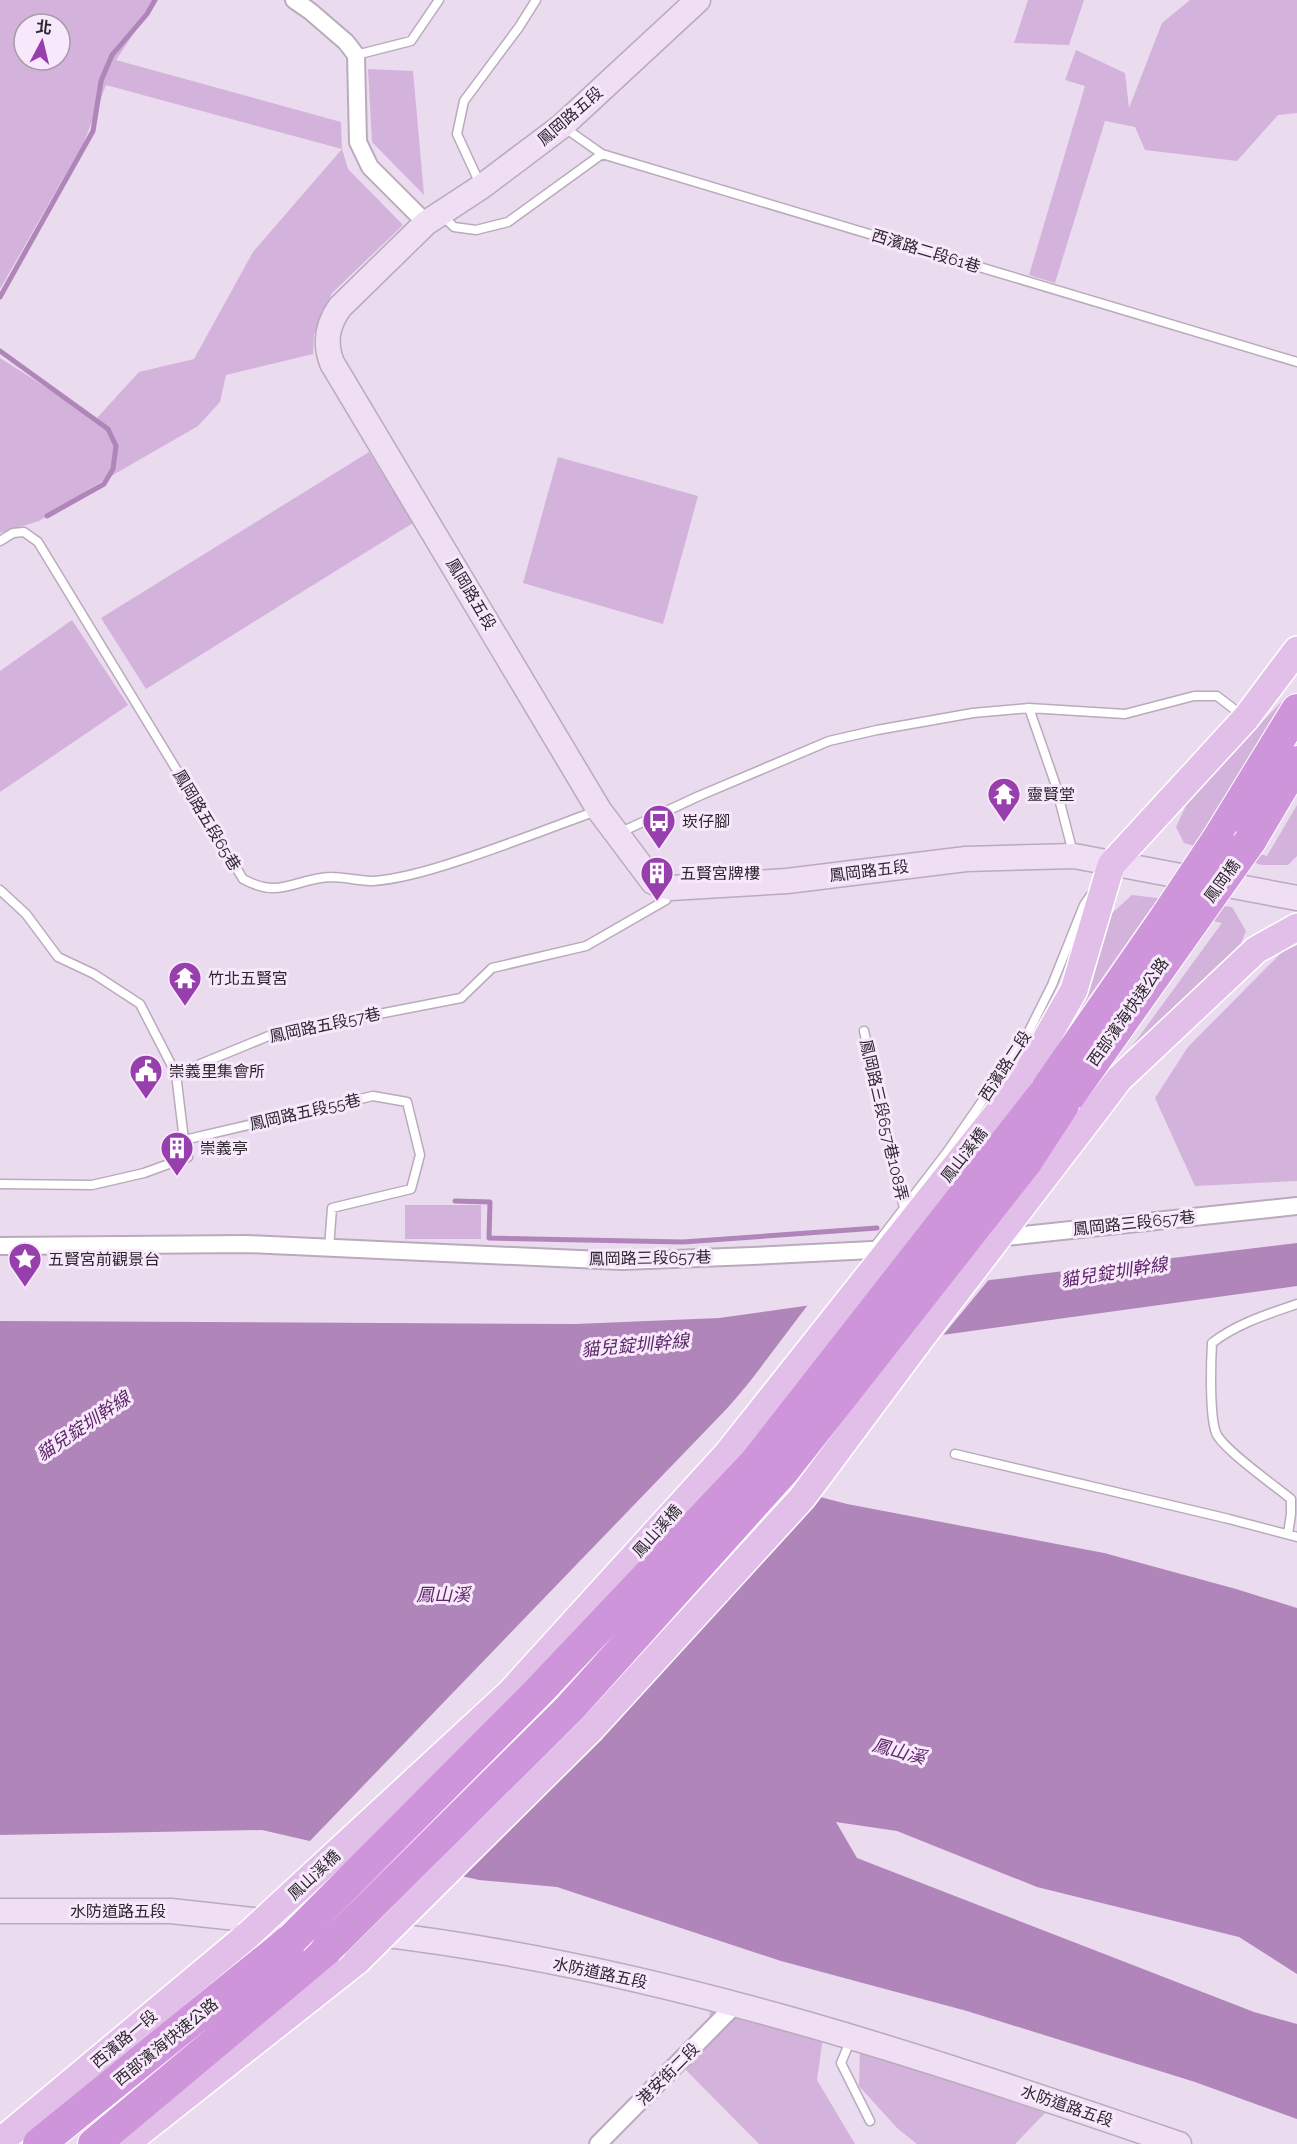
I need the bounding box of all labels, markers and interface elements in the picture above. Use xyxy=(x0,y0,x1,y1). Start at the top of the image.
north arrow xyxy=(12,12,72,72)
text: 北 xyxy=(35,17,53,38)
street label: 鳳岡路五段 xyxy=(534,83,606,149)
street label: 西濱路二段61巷 xyxy=(869,225,983,277)
street label: 鳳岡路五段 xyxy=(442,555,500,633)
street label: 鳳岡路五段65巷 xyxy=(169,766,245,874)
temple icon: 靈賢堂 xyxy=(986,776,1022,823)
place label: 靈賢堂 xyxy=(1027,785,1075,804)
bus stop icon: 崁仔腳 xyxy=(641,803,677,850)
place label: 崁仔腳 xyxy=(682,812,730,831)
building icon: 五賢宮牌樓 xyxy=(639,855,675,902)
street label: 鳳岡橋 xyxy=(1200,856,1244,906)
street label: 鳳岡路五段 xyxy=(828,857,910,885)
place label: 五賢宮牌樓 xyxy=(680,864,760,883)
street label: 西部濱海快速公路 xyxy=(1084,954,1172,1070)
temple icon: 竹北五賢宮 xyxy=(167,960,203,1007)
place label: 竹北五賢宮 xyxy=(208,969,288,988)
street label: 鳳岡路五段57巷 xyxy=(268,1004,382,1046)
street label: 西濱路二段 xyxy=(975,1027,1035,1105)
street label: 鳳岡路三段657巷108弄 xyxy=(856,1037,912,1203)
public building icon: 崇義里集會所 xyxy=(128,1053,164,1100)
place label: 崇義里集會所 xyxy=(169,1062,265,1081)
street label: 鳳岡路五段55巷 xyxy=(248,1090,362,1134)
street label: 鳳山溪橋 xyxy=(937,1124,991,1186)
building icon: 崇義亭 xyxy=(159,1130,195,1177)
place label: 崇義亭 xyxy=(200,1139,248,1158)
street label: 鳳岡路三段657巷 xyxy=(1072,1207,1196,1239)
place icon: 五賢宮前觀景台 xyxy=(7,1241,43,1288)
street label: 鳳岡路三段657巷 xyxy=(588,1247,712,1269)
place label: 五賢宮前觀景台 xyxy=(48,1250,160,1269)
water label: 貓兒錠圳幹線 xyxy=(1059,1253,1171,1291)
water label: 貓兒錠圳幹線 xyxy=(580,1330,692,1360)
water label: 貓兒錠圳幹線 xyxy=(32,1386,135,1465)
street label: 鳳山溪橋 xyxy=(629,1501,685,1561)
water label: 鳳山溪 xyxy=(416,1584,473,1605)
water label: 鳳山溪 xyxy=(870,1734,931,1769)
street label: 鳳山溪橋 xyxy=(284,1846,344,1904)
street label: 水防道路五段 xyxy=(70,1902,166,1921)
street label: 水防道路五段 xyxy=(551,1954,649,1992)
street label: 西部濱海快速公路 xyxy=(110,1994,222,2090)
street label: 西濱路一段 xyxy=(87,2006,161,2072)
street label: 港安街二段 xyxy=(633,2039,703,2109)
street label: 水防道路五段 xyxy=(1019,2081,1115,2131)

